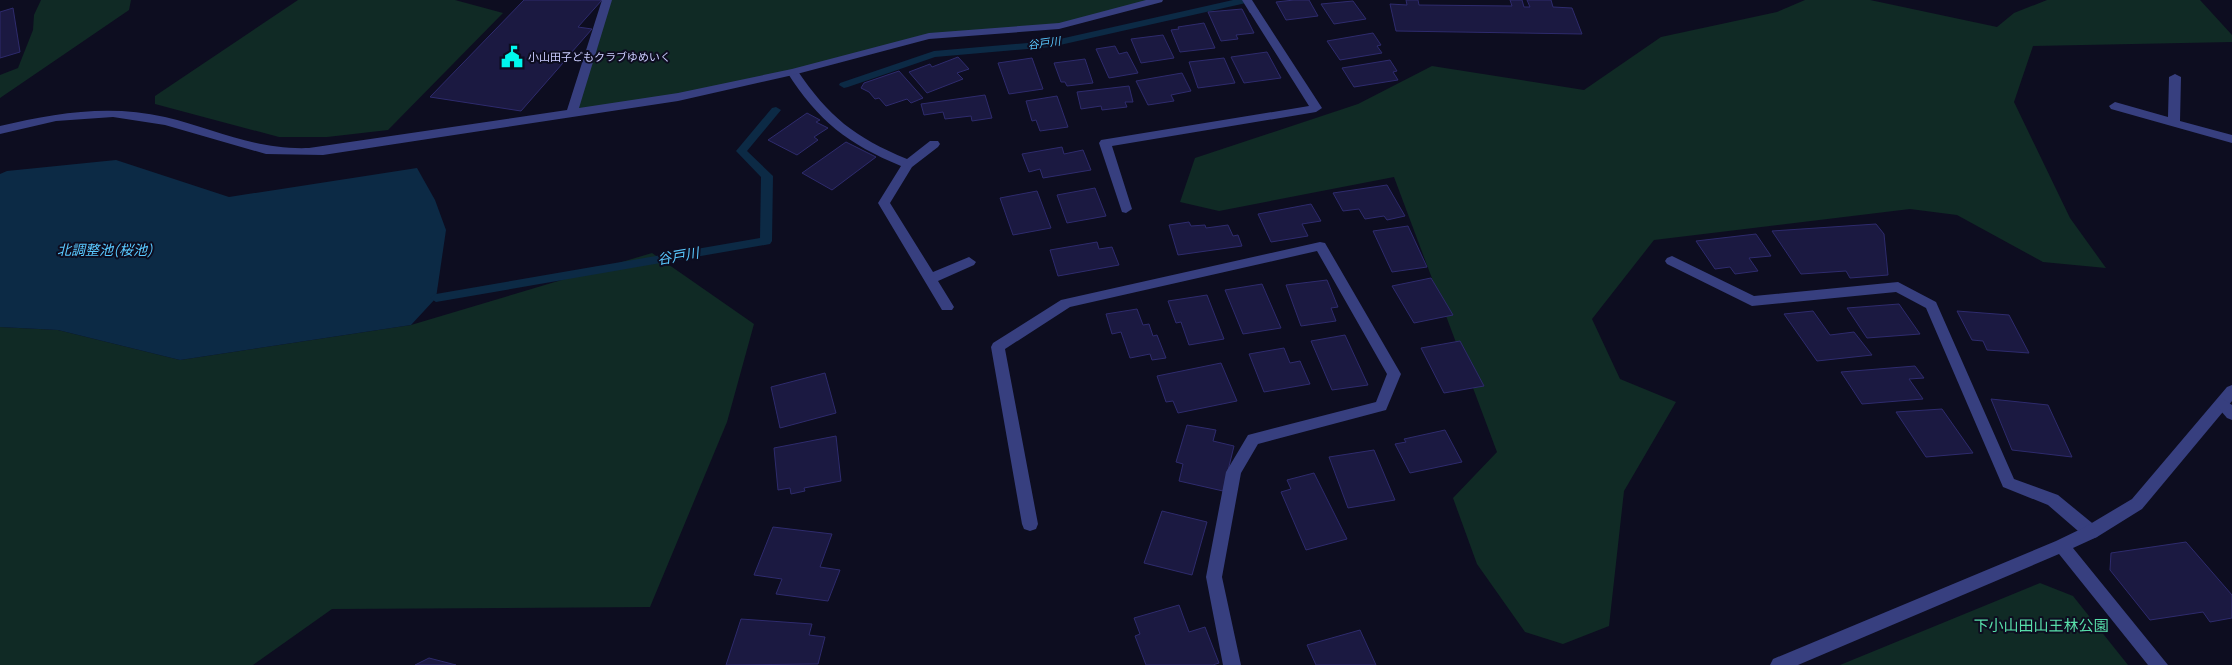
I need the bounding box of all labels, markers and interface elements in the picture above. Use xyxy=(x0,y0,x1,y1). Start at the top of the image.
water label: 谷戸川 xyxy=(1027,33,1062,52)
public building icon: 小山田子どもクラブゆめいく xyxy=(499,44,525,70)
place label: 小山田子どもクラブゆめいく xyxy=(528,49,671,64)
water label: 北調整池(桜池) xyxy=(57,240,153,259)
water label: 谷戸川 xyxy=(656,242,702,269)
park label: 下小山田山王林公園 xyxy=(1973,615,2109,636)

